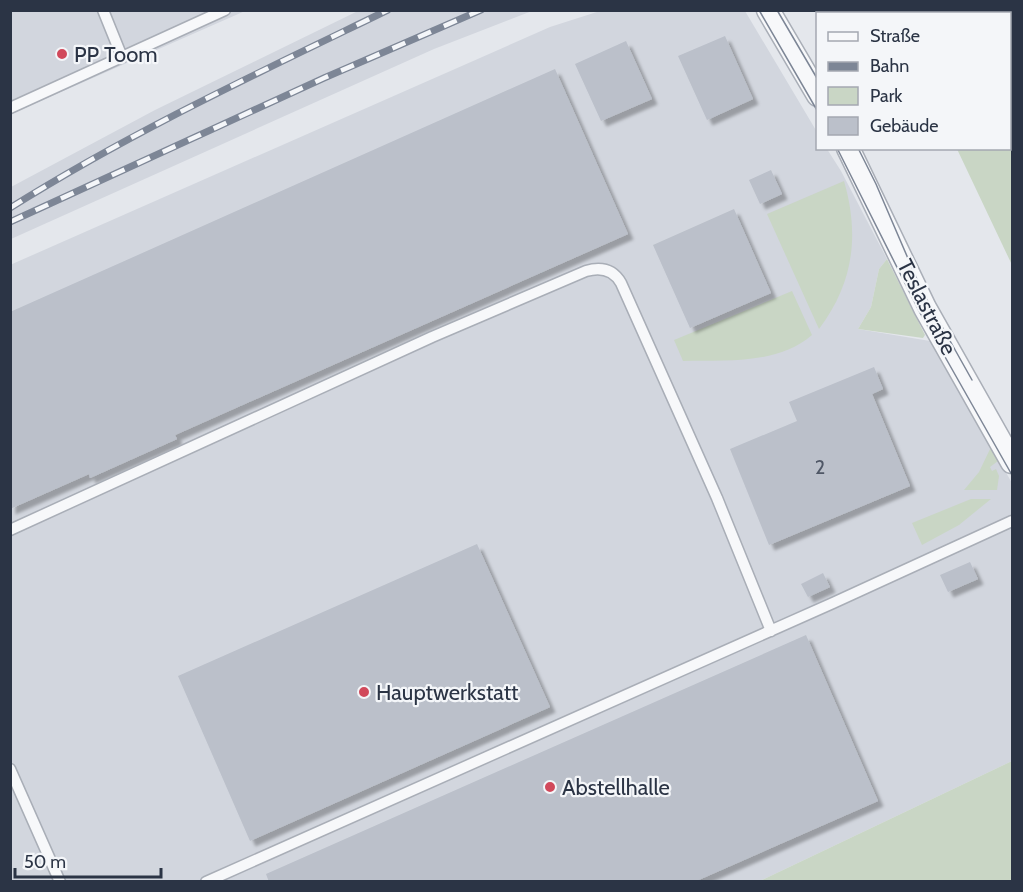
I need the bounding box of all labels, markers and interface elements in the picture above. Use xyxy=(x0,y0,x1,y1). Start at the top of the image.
legend xyxy=(816,12,1011,150)
text: Straße xyxy=(870,25,920,47)
place label: PP Toom xyxy=(74,41,158,68)
marker: PP Toom xyxy=(55,47,69,61)
text: Bahn xyxy=(870,55,909,77)
text: Park xyxy=(870,85,903,107)
text: Gebäude xyxy=(870,115,939,137)
street label: Teslastraße xyxy=(891,255,963,359)
house number: 2 xyxy=(815,455,825,479)
place label: Hauptwerkstatt xyxy=(376,679,519,706)
marker: Hauptwerkstatt xyxy=(357,685,371,699)
place label: Abstellhalle xyxy=(562,774,670,801)
marker: Abstellhalle xyxy=(543,780,557,794)
scale bar xyxy=(15,841,160,879)
text: 50 m xyxy=(24,851,66,873)

